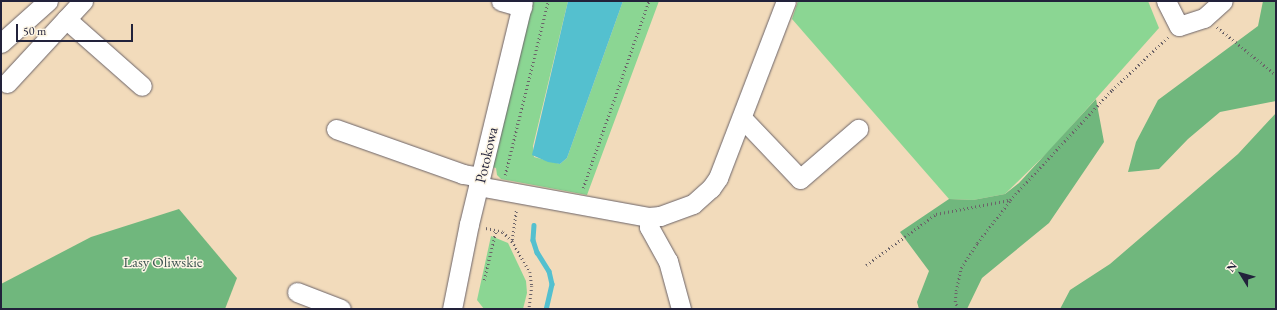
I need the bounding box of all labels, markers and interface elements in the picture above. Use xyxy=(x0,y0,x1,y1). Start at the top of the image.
scale bar xyxy=(18,16,135,42)
text: 50 m xyxy=(23,23,46,39)
street label: Potokowa xyxy=(471,125,501,185)
park label: Lasy Oliwskie xyxy=(123,253,203,271)
north arrow xyxy=(1221,254,1261,294)
text: N xyxy=(1223,259,1240,275)

